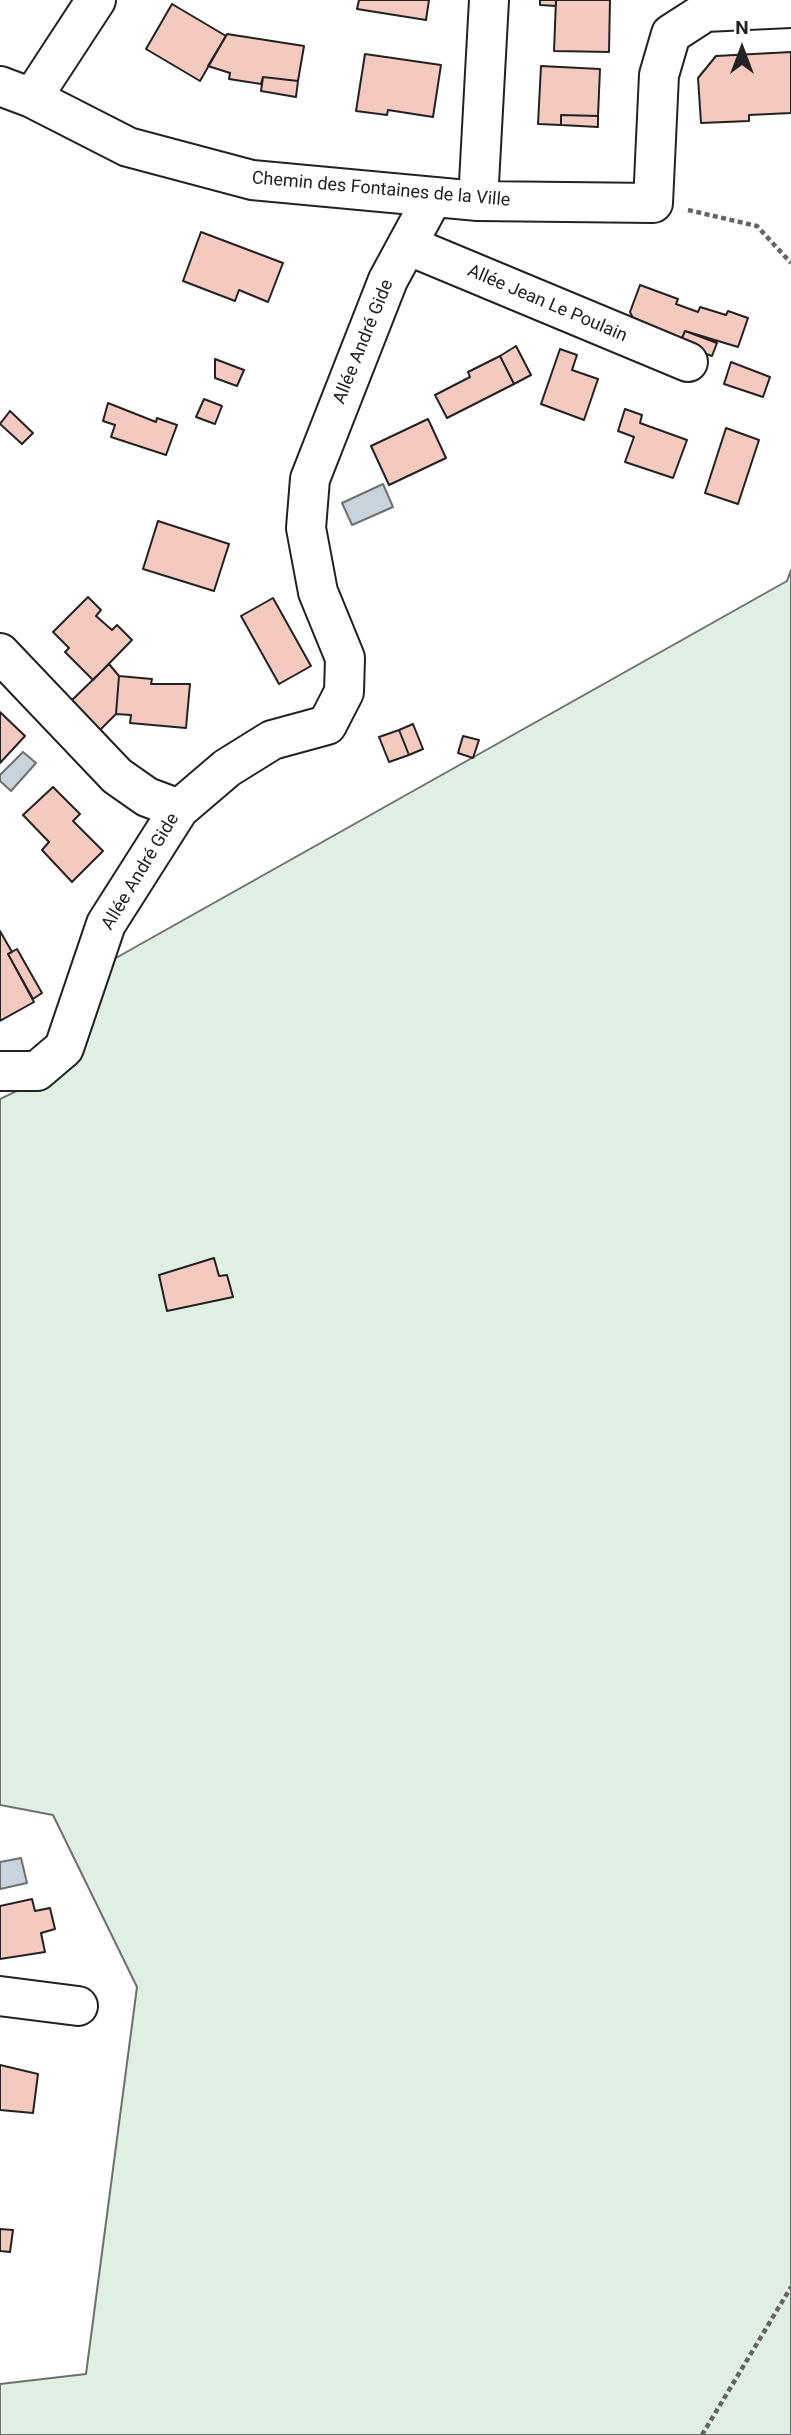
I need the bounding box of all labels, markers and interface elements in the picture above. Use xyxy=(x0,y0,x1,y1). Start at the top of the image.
north arrow xyxy=(707,14,777,84)
text: N xyxy=(735,16,749,39)
street label: Chemin des Fontaines de la Ville xyxy=(251,168,511,212)
street label: Allée Jean Le Poulain xyxy=(464,261,630,347)
street label: Allée André Gide xyxy=(329,277,399,407)
street label: Allée André Gide xyxy=(98,810,184,934)

